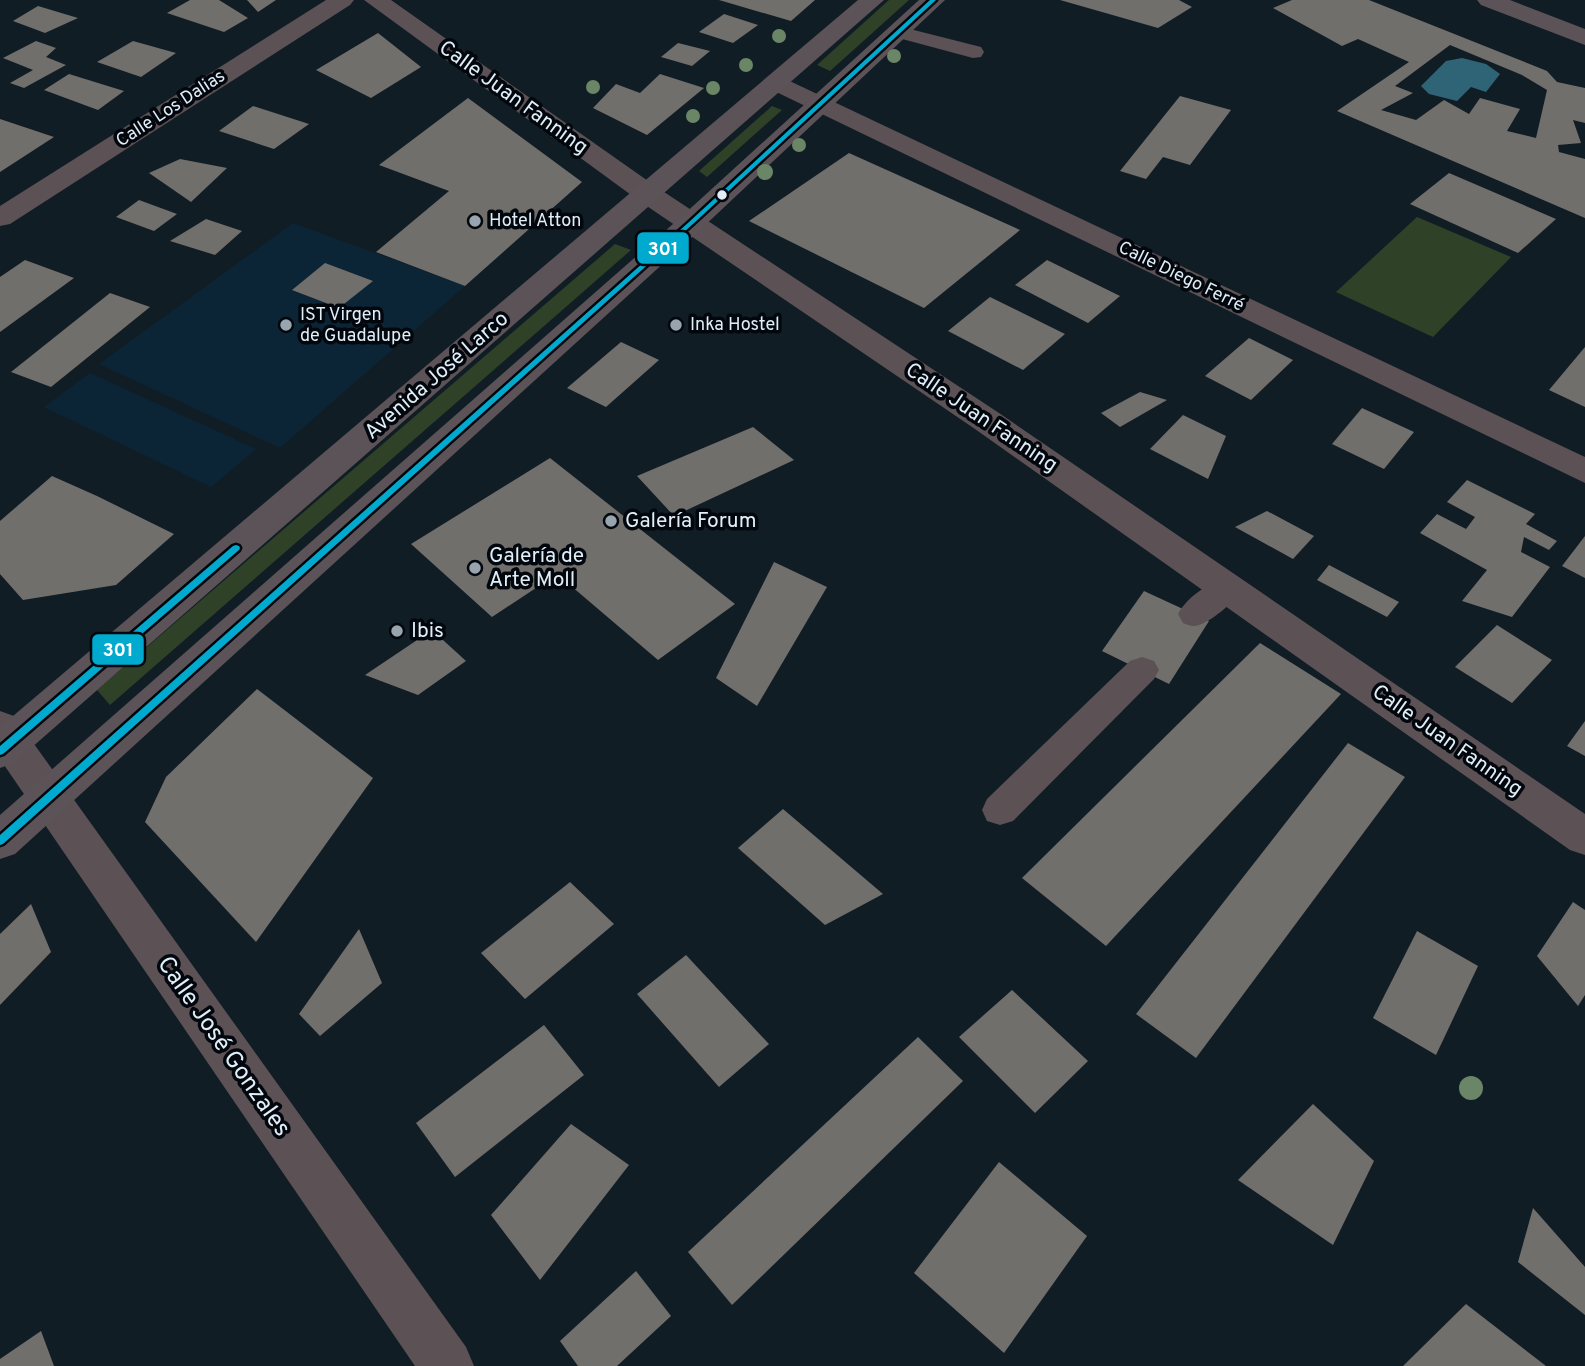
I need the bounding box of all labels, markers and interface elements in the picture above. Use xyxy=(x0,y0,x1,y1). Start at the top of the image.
street label: Calle Juan Fanning xyxy=(433,35,593,161)
street label: Calle Los Dalias xyxy=(112,65,230,153)
unlabelled marker xyxy=(715,188,729,202)
place label: Hotel Atton xyxy=(489,210,581,233)
marker: Hotel Atton xyxy=(467,213,483,229)
line badge: 301 xyxy=(636,231,690,265)
street label: Calle Diego Ferré xyxy=(1114,237,1248,317)
text: 301 xyxy=(647,238,679,262)
place label: IST Virgen de Guadalupe xyxy=(300,304,411,348)
street label: Avenida José Larco xyxy=(359,306,515,446)
place label: Inka Hostel xyxy=(690,314,780,337)
marker: IST Virgen de Guadalupe xyxy=(278,317,294,333)
marker: Inka Hostel xyxy=(668,317,684,333)
street label: Calle Juan Fanning xyxy=(900,357,1062,479)
place label: Galería Forum xyxy=(625,508,756,535)
marker: Galería Forum xyxy=(603,513,619,529)
place label: Galería de Arte Moll xyxy=(489,543,584,594)
marker: Galería de Arte Moll xyxy=(467,560,483,576)
place label: Ibis xyxy=(411,618,444,645)
marker: Ibis xyxy=(389,623,405,639)
line badge: 301 xyxy=(91,633,145,666)
text: 301 xyxy=(102,639,134,663)
street label: Calle Juan Fanning xyxy=(1366,679,1528,803)
street label: Calle José Gonzales xyxy=(150,951,296,1143)

